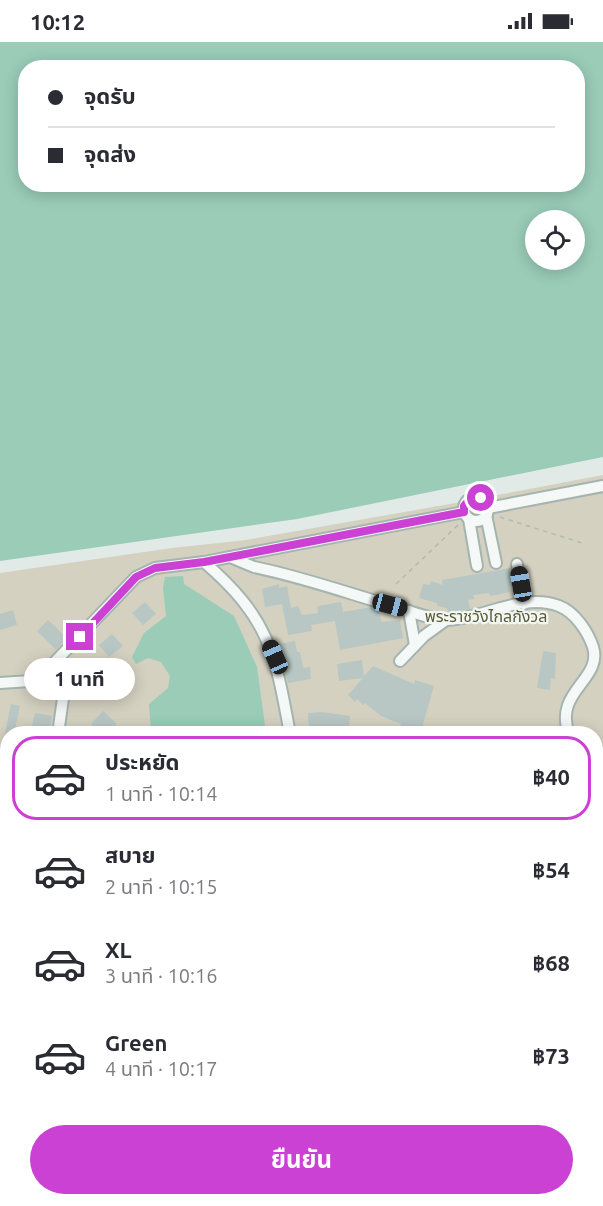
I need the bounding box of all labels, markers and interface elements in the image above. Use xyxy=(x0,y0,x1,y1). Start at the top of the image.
text: 10:12 xyxy=(30,9,85,34)
text: จุดรับ xyxy=(84,83,136,108)
text: จุดส่ง xyxy=(84,141,136,166)
map controls xyxy=(525,210,585,270)
button: locate xyxy=(525,210,585,270)
route start xyxy=(467,484,494,511)
car xyxy=(509,565,533,603)
car xyxy=(370,592,410,618)
park label: พระราชวังไกลกังวล xyxy=(425,607,547,625)
route end xyxy=(66,623,93,650)
car xyxy=(259,637,291,677)
callout: 1 นาที xyxy=(25,658,136,700)
text: 1 นาที xyxy=(54,667,105,690)
text: ประหยัด xyxy=(105,749,180,774)
icon: car xyxy=(33,751,87,805)
text: ฿40 xyxy=(532,764,570,789)
text: 1 นาที · 10:14 xyxy=(105,782,218,805)
text: สบาย xyxy=(105,842,155,867)
icon: car xyxy=(33,844,87,898)
text: ฿54 xyxy=(532,857,570,882)
text: 2 นาที · 10:15 xyxy=(105,875,218,898)
icon: car xyxy=(33,937,87,991)
text: XL xyxy=(105,937,132,962)
text: ฿68 xyxy=(532,950,570,975)
text: 3 นาที · 10:16 xyxy=(105,964,218,987)
icon: car xyxy=(33,1030,87,1084)
text: Green xyxy=(105,1030,167,1055)
text: ฿73 xyxy=(532,1043,570,1068)
text: 4 นาที · 10:17 xyxy=(105,1057,218,1080)
button: ยืนยัน xyxy=(30,1125,573,1194)

